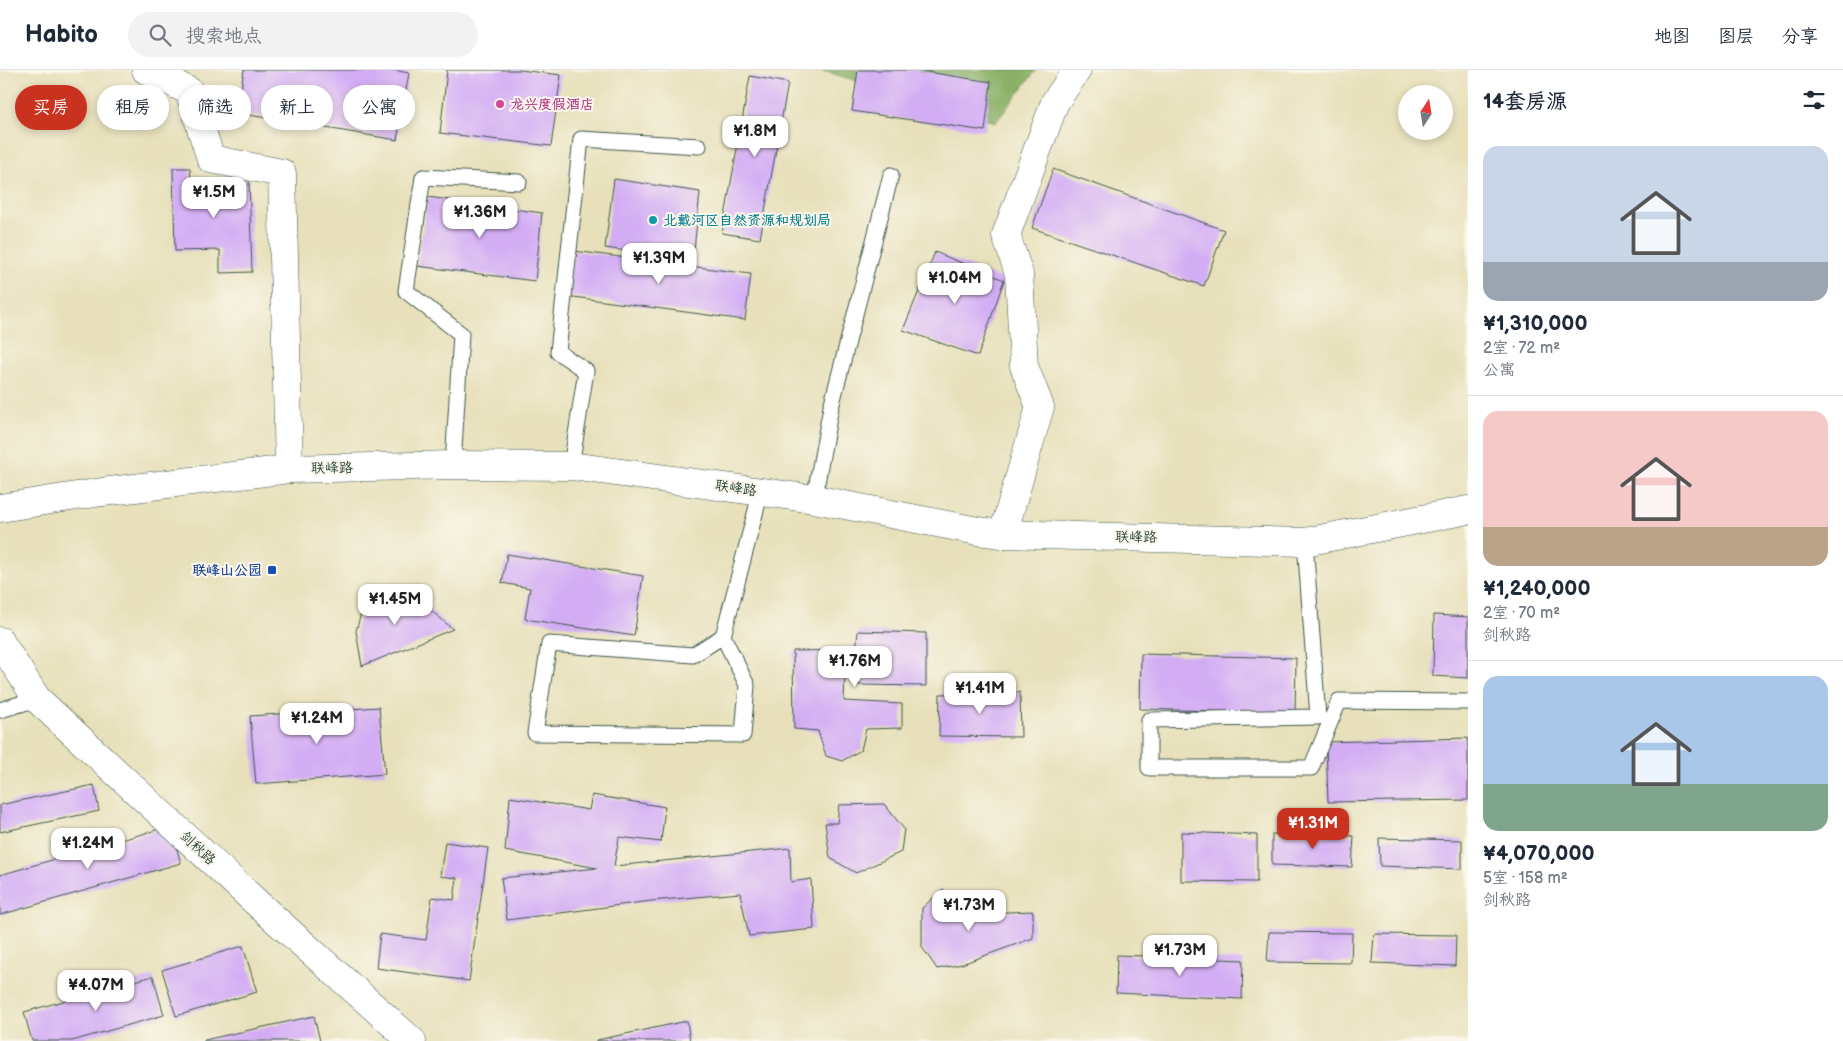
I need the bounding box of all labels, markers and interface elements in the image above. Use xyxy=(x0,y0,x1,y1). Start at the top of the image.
search box xyxy=(128,12,478,57)
text: Habito xyxy=(25,20,98,49)
icon: search xyxy=(146,21,174,49)
text: 搜索地点 xyxy=(186,25,262,48)
text: 地图 xyxy=(1654,26,1690,47)
text: 图层 xyxy=(1718,26,1754,47)
text: 分享 xyxy=(1782,26,1818,47)
chip: 买房 xyxy=(15,85,87,130)
chip: 租房 xyxy=(97,85,169,130)
chip: 筛选 xyxy=(179,85,251,130)
chip: 新上 xyxy=(261,85,333,130)
chip: 公寓 xyxy=(343,85,415,130)
north arrow xyxy=(1398,85,1452,140)
map controls xyxy=(1398,85,1453,140)
icon: filters xyxy=(1800,86,1828,114)
text: 14套房源 xyxy=(1483,89,1567,114)
place label: 龙兴度假酒店 xyxy=(510,96,594,113)
marker: 龙兴度假酒店 xyxy=(494,98,506,110)
pin: ¥1.8M xyxy=(720,116,790,158)
text: ¥1.8M xyxy=(733,122,777,141)
pin: ¥1.5M xyxy=(179,176,249,219)
icon: home xyxy=(1611,178,1701,268)
text: ¥1.5M xyxy=(192,183,236,202)
pin: ¥1.36M xyxy=(439,196,521,239)
text: ¥1.36M xyxy=(454,203,506,222)
place label: 北戴河区自然资源和规划局 xyxy=(663,212,831,229)
marker: 北戴河区自然资源和规划局 xyxy=(647,214,659,226)
pin: ¥1.39M xyxy=(618,242,700,285)
text: ¥1.39M xyxy=(633,249,685,268)
pin: ¥1.04M xyxy=(914,262,996,305)
text: ¥1.04M xyxy=(928,269,982,288)
text: ¥1,310,000 xyxy=(1483,311,1588,336)
text: 2室 · 72 m² xyxy=(1483,339,1560,358)
text: 公寓 xyxy=(1483,361,1515,380)
icon: home xyxy=(1611,444,1701,534)
street label: 联峰路 xyxy=(311,459,353,477)
street label: 联峰路 xyxy=(714,477,758,499)
street label: 联峰路 xyxy=(1115,528,1157,546)
place label: 联峰山公园 xyxy=(192,562,262,579)
marker: 联峰山公园 xyxy=(266,564,278,576)
text: ¥1,240,000 xyxy=(1483,576,1591,601)
pin: ¥1.45M xyxy=(354,584,436,626)
text: ¥1.45M xyxy=(369,590,421,609)
text: 2室 · 70 m² xyxy=(1483,604,1560,623)
text: 剑秋路 xyxy=(1483,626,1531,645)
pin: ¥1.76M xyxy=(814,646,896,688)
text: ¥1.76M xyxy=(829,652,881,671)
pin: ¥1.41M xyxy=(939,672,1021,715)
text: ¥1.41M xyxy=(955,679,1005,698)
pin: ¥1.24M xyxy=(276,702,358,745)
text: ¥1.24M xyxy=(291,709,343,728)
icon: home xyxy=(1611,709,1701,799)
pin: ¥1.31M xyxy=(1272,808,1354,850)
text: ¥1.31M xyxy=(1288,814,1338,833)
street label: 剑秋路 xyxy=(177,827,219,869)
pin: ¥1.24M xyxy=(47,828,129,870)
text: ¥1.24M xyxy=(62,834,114,853)
text: ¥4,070,000 xyxy=(1483,841,1595,866)
text: 5室 · 158 m² xyxy=(1483,869,1568,888)
pin: ¥1.73M xyxy=(928,890,1010,932)
text: 剑秋路 xyxy=(1483,891,1531,910)
text: ¥1.73M xyxy=(943,896,995,915)
pin: ¥1.73M xyxy=(1139,934,1221,977)
text: ¥1.73M xyxy=(1154,941,1206,960)
pin: ¥4.07M xyxy=(55,970,137,1012)
text: ¥4.07M xyxy=(68,976,124,995)

